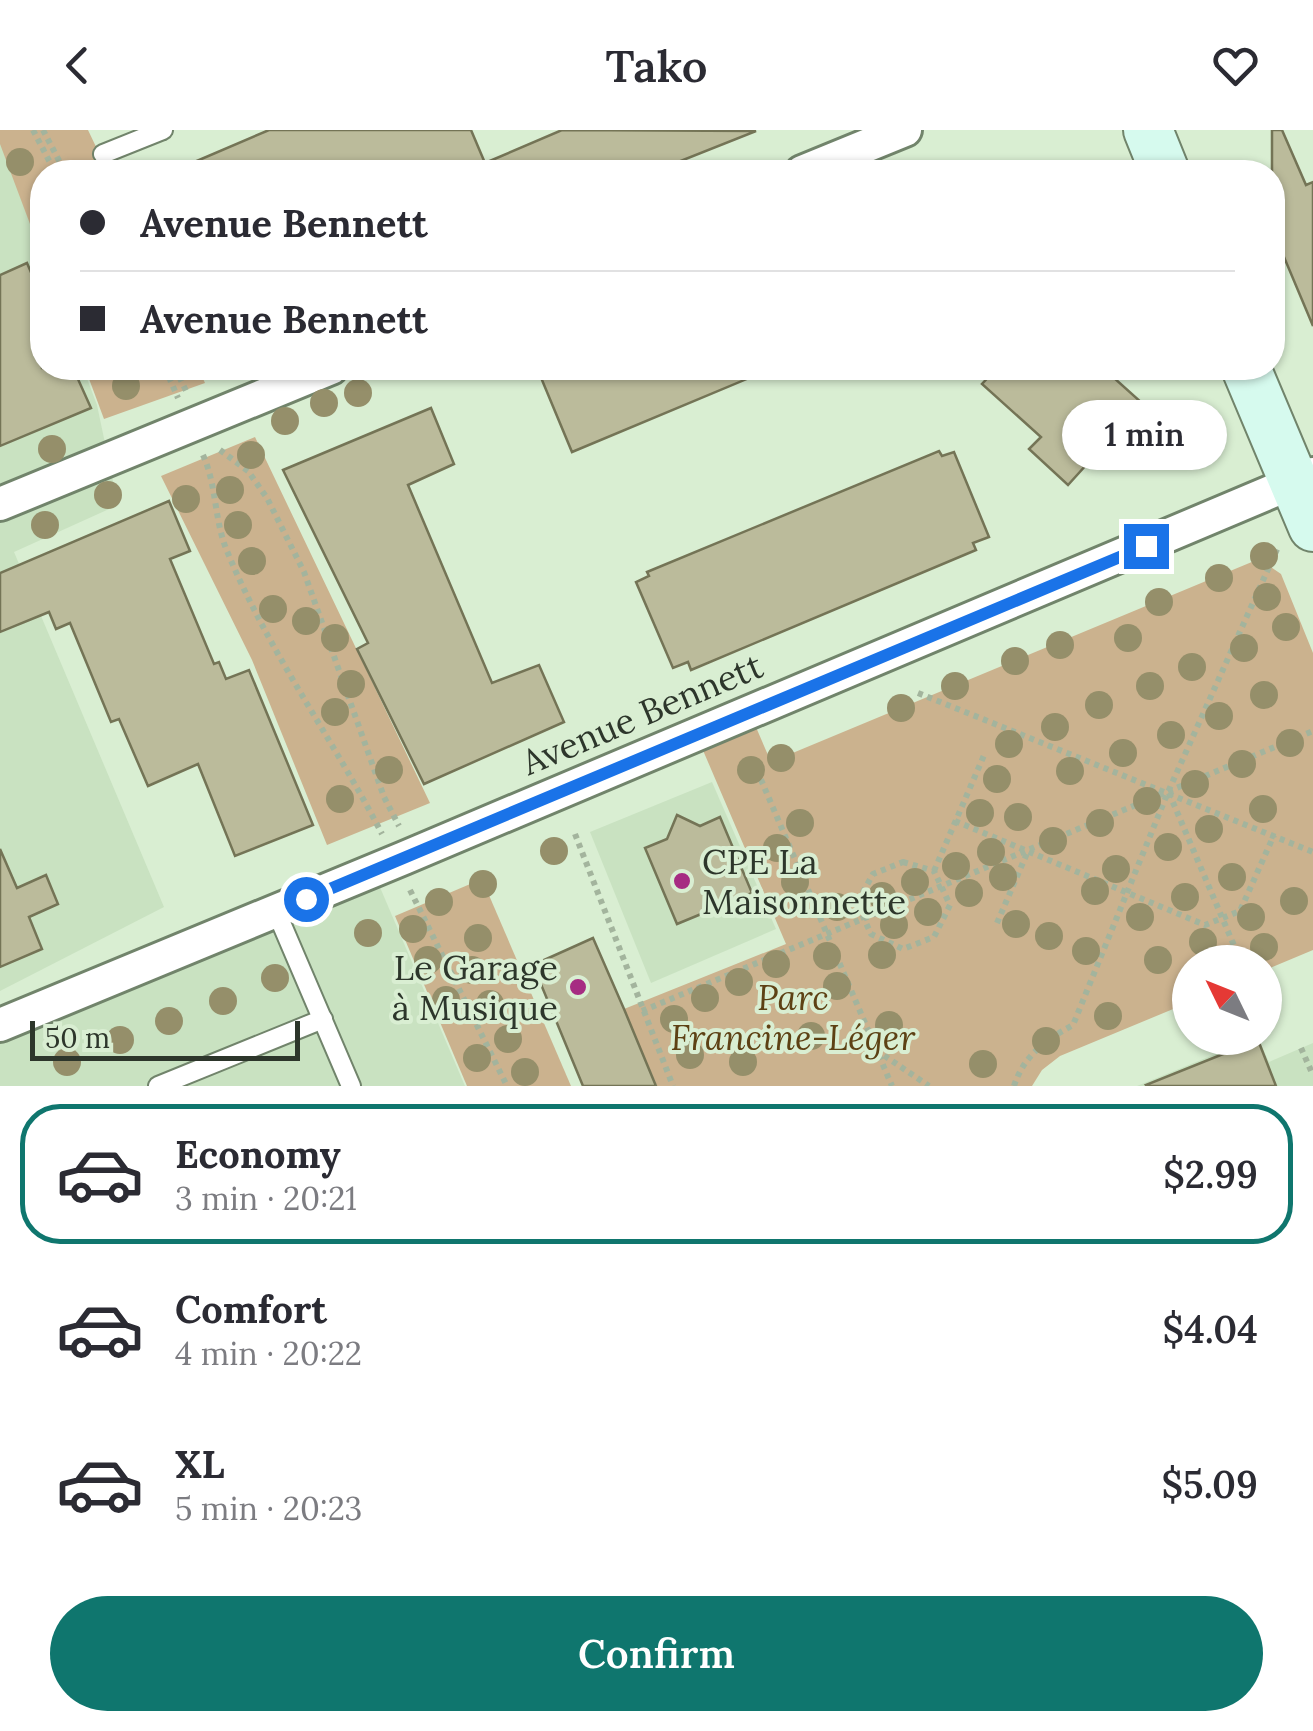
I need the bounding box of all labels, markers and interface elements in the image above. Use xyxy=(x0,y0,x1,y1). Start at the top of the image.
text: Tako xyxy=(605,37,708,94)
icon: back xyxy=(50,38,105,93)
icon: heart xyxy=(1208,38,1263,93)
text: Avenue Bennett xyxy=(140,199,428,247)
text: Avenue Bennett xyxy=(140,295,428,343)
callout: 1 min xyxy=(1064,401,1228,471)
text: 1 min xyxy=(1104,414,1185,455)
route end xyxy=(1124,524,1169,569)
street label: Avenue Bennett xyxy=(514,643,770,785)
place label: CPE La Maisonnette xyxy=(702,839,906,924)
marker: CPE La Maisonnette xyxy=(671,870,693,892)
route start xyxy=(284,877,329,922)
place label: Le Garage à Musique xyxy=(392,945,558,1030)
north arrow xyxy=(1172,945,1282,1055)
map controls xyxy=(1172,945,1282,1055)
park label: Parc Francine-Léger xyxy=(671,975,916,1060)
marker: Le Garage à Musique xyxy=(567,976,589,998)
scale bar xyxy=(30,1016,300,1060)
text: 50 m xyxy=(45,1020,110,1056)
icon: car xyxy=(55,1129,145,1219)
text: Economy xyxy=(175,1130,341,1178)
text: $2.99 xyxy=(1163,1150,1258,1198)
text: 3 min · 20:21 xyxy=(175,1178,357,1219)
icon: car xyxy=(55,1284,145,1374)
text: Comfort xyxy=(175,1285,327,1333)
text: $4.04 xyxy=(1163,1305,1258,1353)
text: 4 min · 20:22 xyxy=(175,1333,362,1374)
icon: car xyxy=(55,1439,145,1529)
text: XL xyxy=(175,1440,225,1488)
text: $5.09 xyxy=(1161,1460,1258,1508)
text: 5 min · 20:23 xyxy=(175,1488,362,1529)
button: Confirm xyxy=(50,1596,1263,1711)

